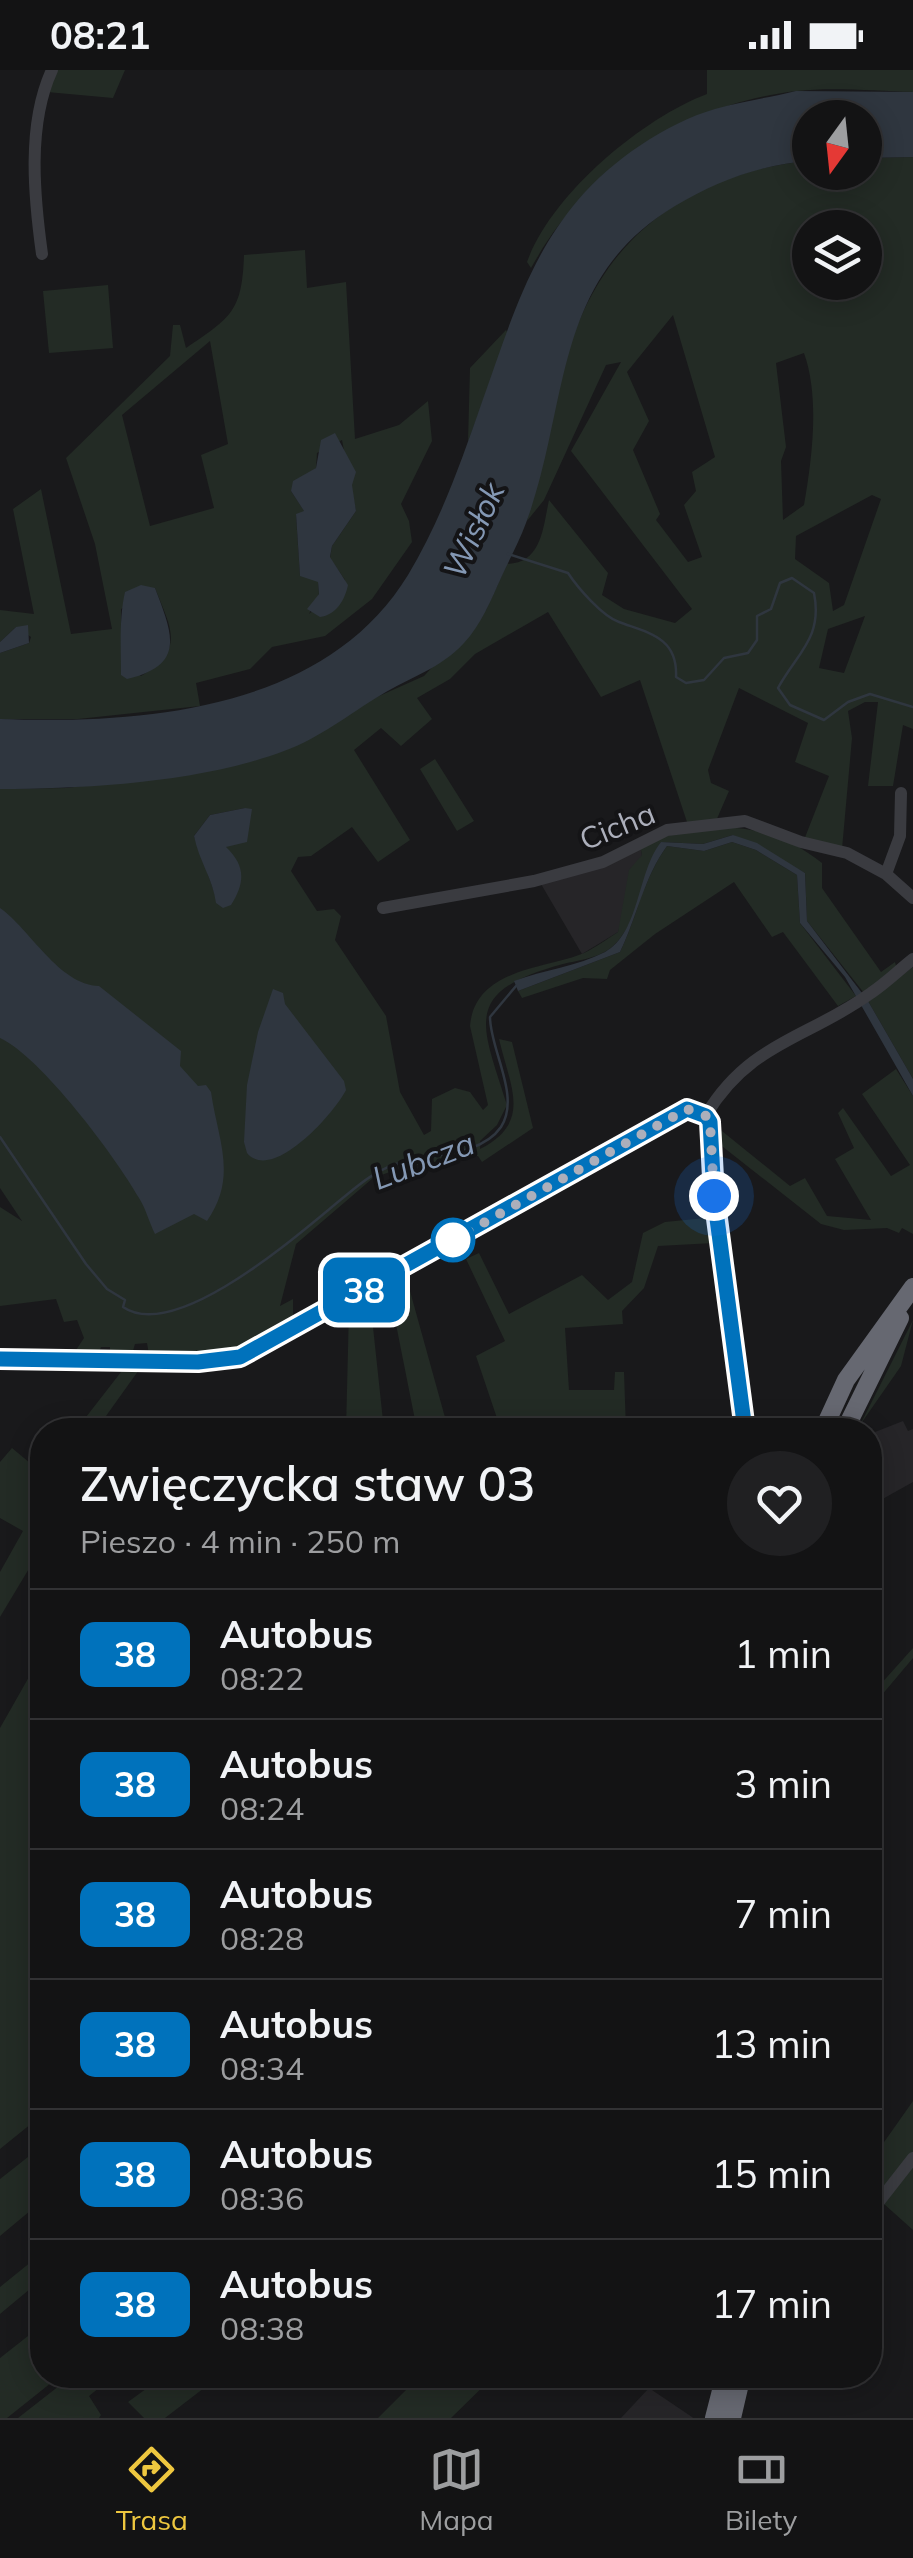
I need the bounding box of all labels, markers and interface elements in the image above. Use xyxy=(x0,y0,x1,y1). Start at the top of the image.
text: 08:21 xyxy=(50,11,151,59)
north arrow xyxy=(792,100,882,190)
map controls xyxy=(792,100,882,300)
button: layers xyxy=(792,210,882,300)
water label: Wisłok xyxy=(433,474,513,584)
street label: Cicha xyxy=(574,794,660,858)
water label: Lubcza xyxy=(366,1122,480,1198)
your location xyxy=(689,1171,739,1221)
unlabelled marker xyxy=(432,1219,474,1261)
line badge: 38 xyxy=(319,1258,409,1322)
text: 38 xyxy=(343,1268,385,1312)
button: heart xyxy=(727,1451,832,1556)
text: Zwięczycka staw 03 xyxy=(80,1453,535,1513)
text: Pieszo · 4 min · 250 m xyxy=(80,1521,400,1561)
text: Autobus xyxy=(220,1610,373,1658)
text: 1 min xyxy=(735,1630,832,1678)
text: 38 xyxy=(114,1632,156,1676)
text: 08:22 xyxy=(220,1658,304,1698)
text: Autobus xyxy=(220,1740,373,1788)
text: 3 min xyxy=(735,1760,832,1808)
text: 38 xyxy=(114,1762,156,1806)
text: 08:24 xyxy=(220,1788,304,1828)
text: Autobus xyxy=(220,1870,373,1918)
text: 7 min xyxy=(735,1890,832,1938)
text: 38 xyxy=(114,1892,156,1936)
text: 08:28 xyxy=(220,1918,304,1958)
text: Autobus xyxy=(220,2000,373,2048)
text: 13 min xyxy=(712,2020,832,2068)
text: 38 xyxy=(114,2022,156,2066)
text: 08:34 xyxy=(220,2048,304,2088)
text: Autobus xyxy=(220,2130,373,2178)
text: 15 min xyxy=(712,2150,832,2198)
text: 38 xyxy=(114,2152,156,2196)
text: 08:36 xyxy=(220,2178,304,2218)
text: Autobus xyxy=(220,2260,373,2308)
text: 17 min xyxy=(712,2280,832,2328)
text: 38 xyxy=(114,2282,156,2326)
text: 08:38 xyxy=(220,2308,304,2348)
tab: Trasa xyxy=(116,2442,188,2537)
tab: Mapa xyxy=(419,2442,494,2537)
tab: Bilety xyxy=(725,2442,797,2537)

